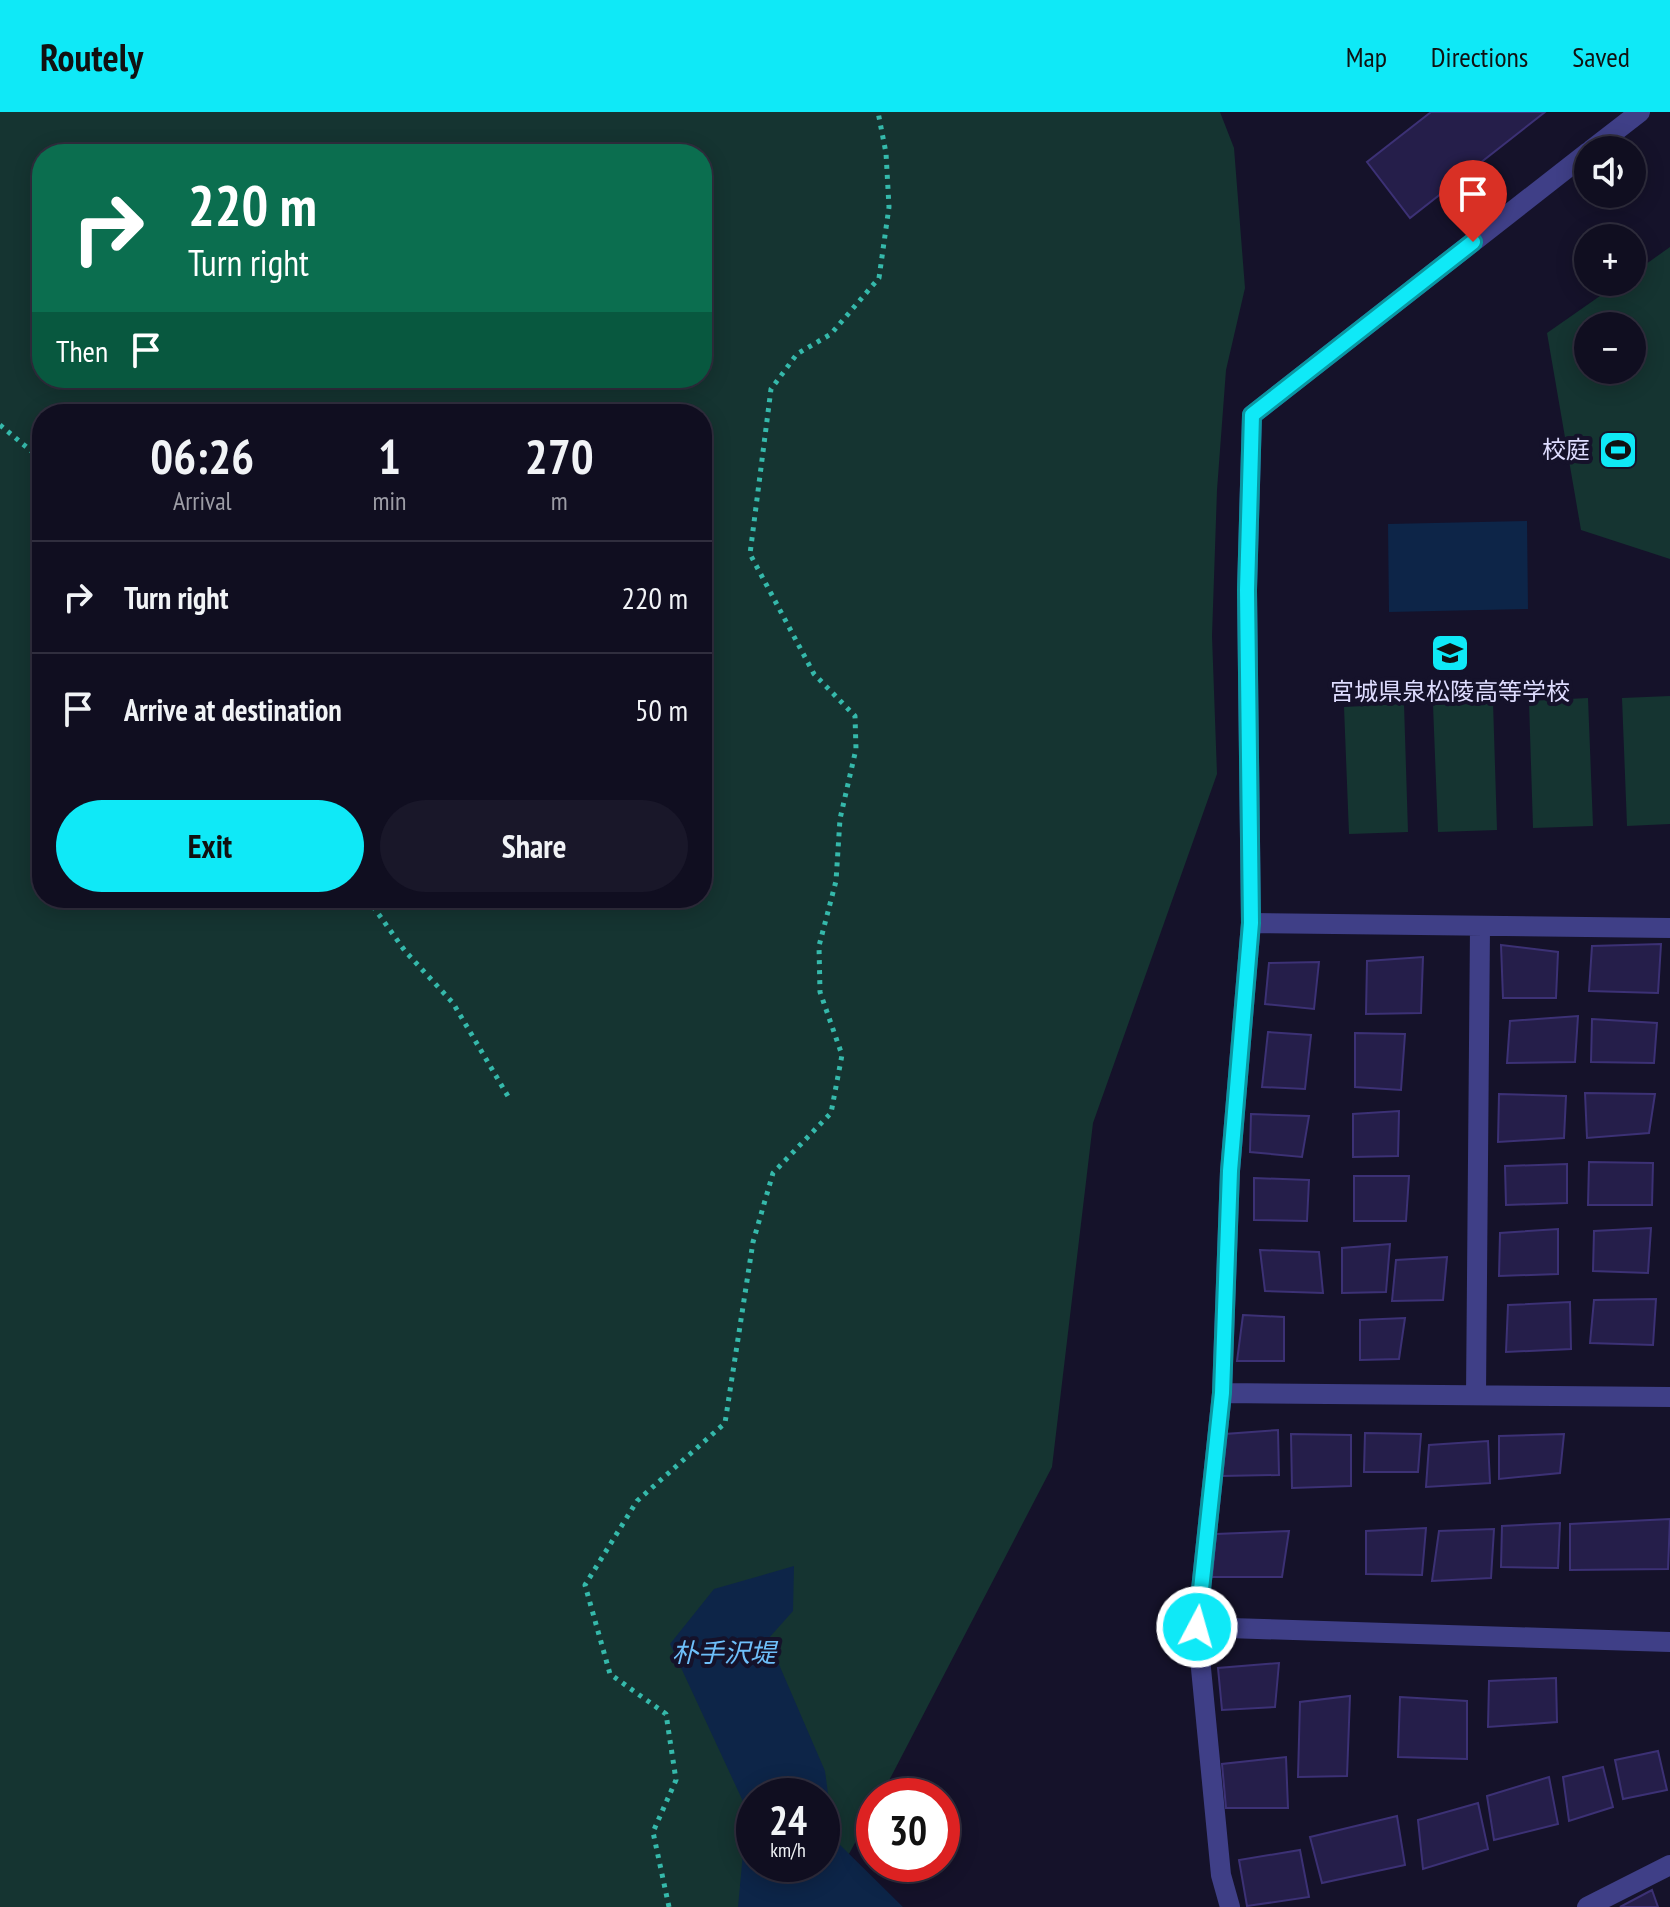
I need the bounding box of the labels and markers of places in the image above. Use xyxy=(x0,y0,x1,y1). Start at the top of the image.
pin xyxy=(1439,160,1507,242)
sports icon: 校庭 xyxy=(1597,429,1639,471)
place label: 校庭 xyxy=(1542,434,1590,465)
school or university icon: 宮城県泉松陵高等学校 xyxy=(1429,632,1471,674)
place label: 宮城県泉松陵高等学校 xyxy=(1330,676,1570,707)

